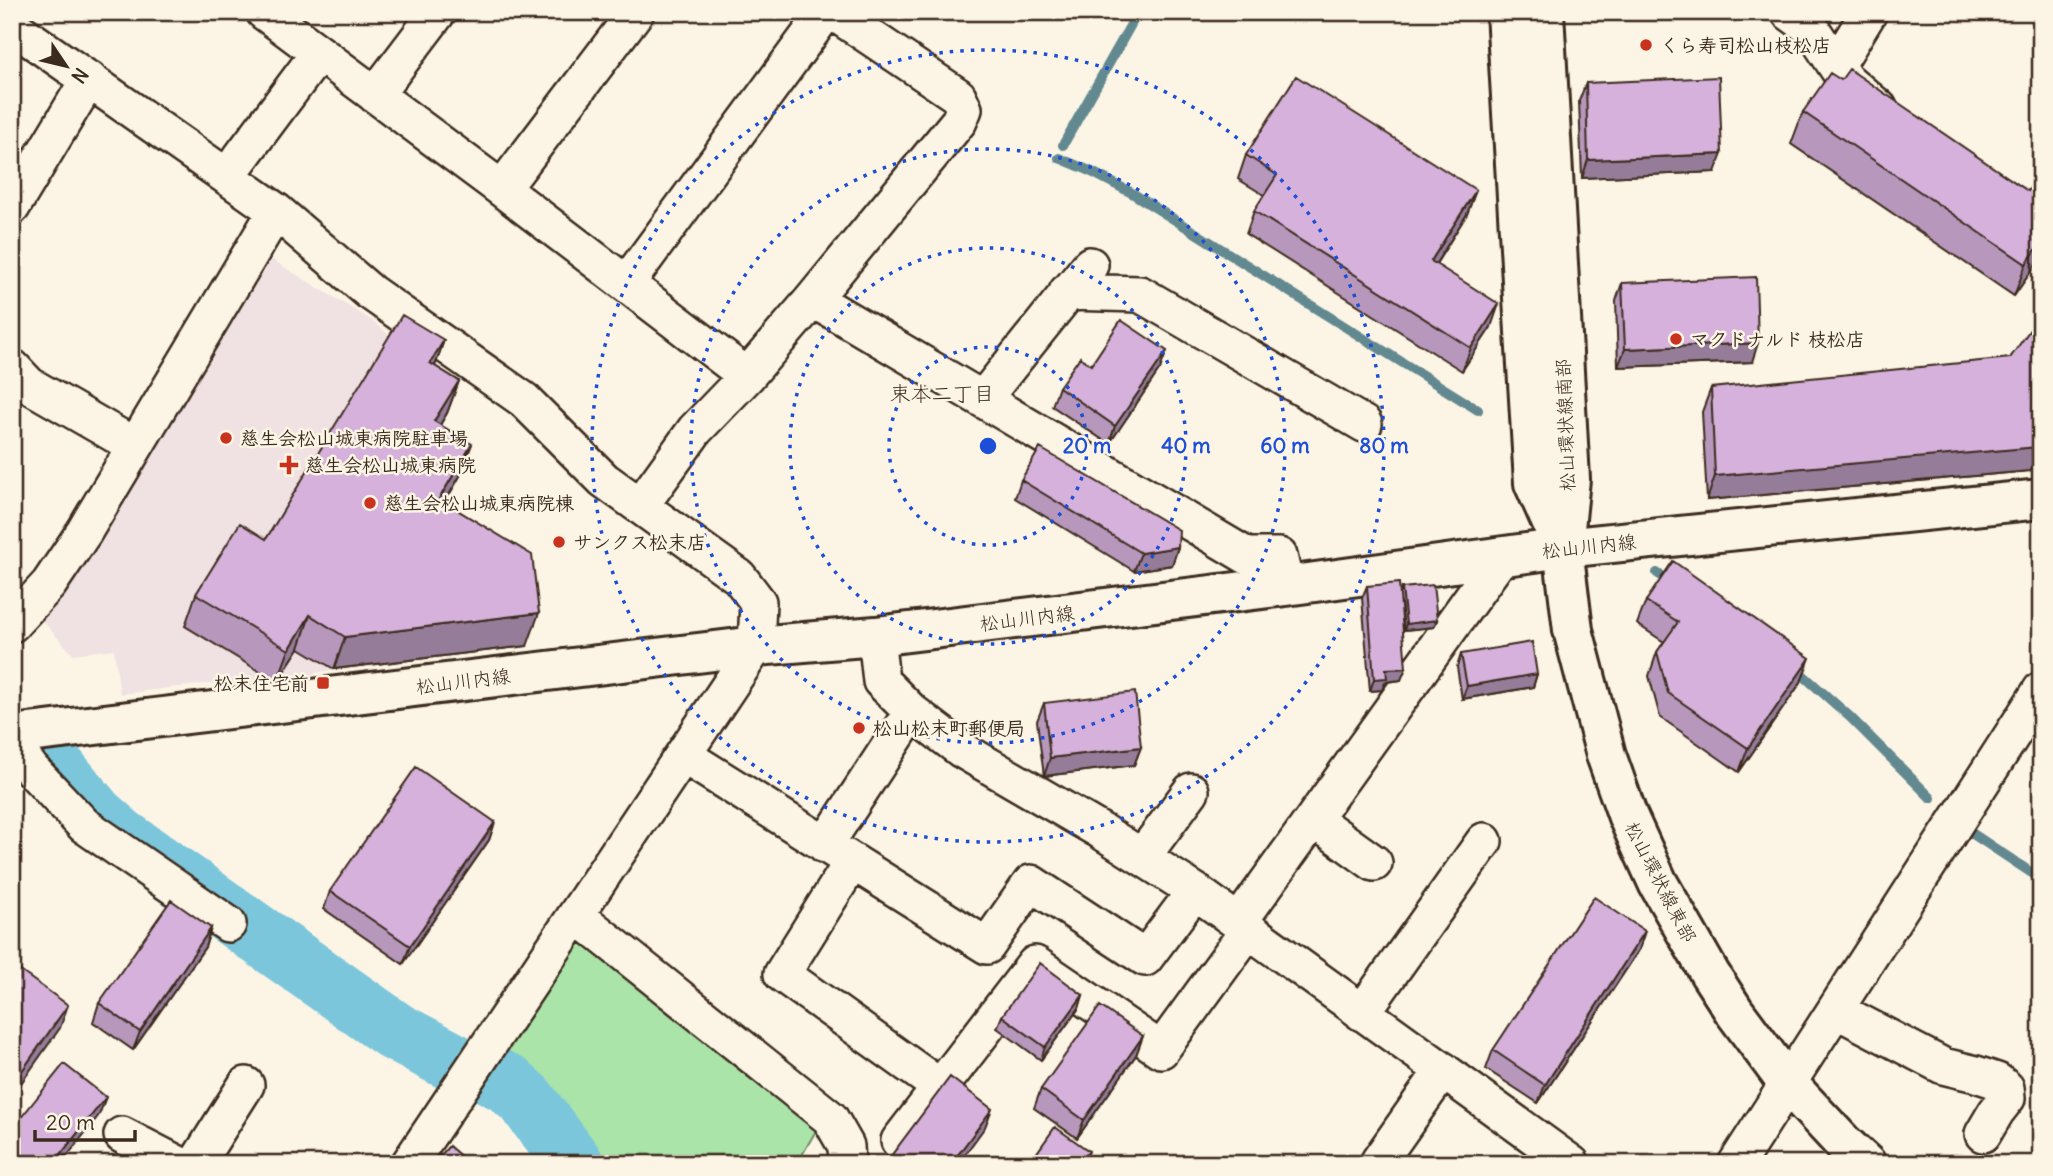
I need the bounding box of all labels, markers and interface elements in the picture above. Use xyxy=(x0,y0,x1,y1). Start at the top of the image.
north arrow xyxy=(32,32,102,102)
place label: くら寿司松山枝松店 xyxy=(1660,33,1831,57)
marker: くら寿司松山枝松店 xyxy=(1638,37,1654,53)
text: N xyxy=(66,63,94,88)
place label: マクドナルド 枝松店 xyxy=(1690,327,1865,351)
marker: マクドナルド 枝松店 xyxy=(1668,331,1684,347)
street label: 松山環状線南部 xyxy=(1551,358,1579,492)
district label: 束本二丁目 xyxy=(890,380,995,407)
place label: 慈生会松山城東病院駐車場 xyxy=(240,426,468,450)
marker: 慈生会松山城東病院駐車場 xyxy=(218,430,234,446)
text: 20 m xyxy=(1063,432,1112,459)
text: 40 m xyxy=(1161,432,1211,459)
text: 60 m xyxy=(1260,432,1310,459)
text: 80 m xyxy=(1359,432,1409,459)
centre of rings xyxy=(976,434,1000,458)
place label: 慈生会松山城東病院 xyxy=(305,453,476,477)
marker: 慈生会松山城東病院 xyxy=(279,455,299,475)
place label: 慈生会松山城東病院棟 xyxy=(384,491,574,515)
marker: 慈生会松山城東病院棟 xyxy=(362,495,378,511)
street label: 松山川内線 xyxy=(1540,529,1638,563)
place label: サンクス松末店 xyxy=(573,530,706,554)
marker: サンクス松末店 xyxy=(551,534,567,550)
street label: 松山川内線 xyxy=(978,600,1076,636)
street label: 松山川内線 xyxy=(414,663,512,699)
place label: 松末住宅前 xyxy=(214,671,309,695)
marker: 松末住宅前 xyxy=(315,675,331,691)
place label: 松山松末町郵便局 xyxy=(873,716,1025,740)
marker: 松山松末町郵便局 xyxy=(851,720,867,736)
street label: 松山環状線東部 xyxy=(1620,817,1702,947)
scale bar xyxy=(35,1099,135,1143)
text: 20 m xyxy=(46,1109,95,1136)

